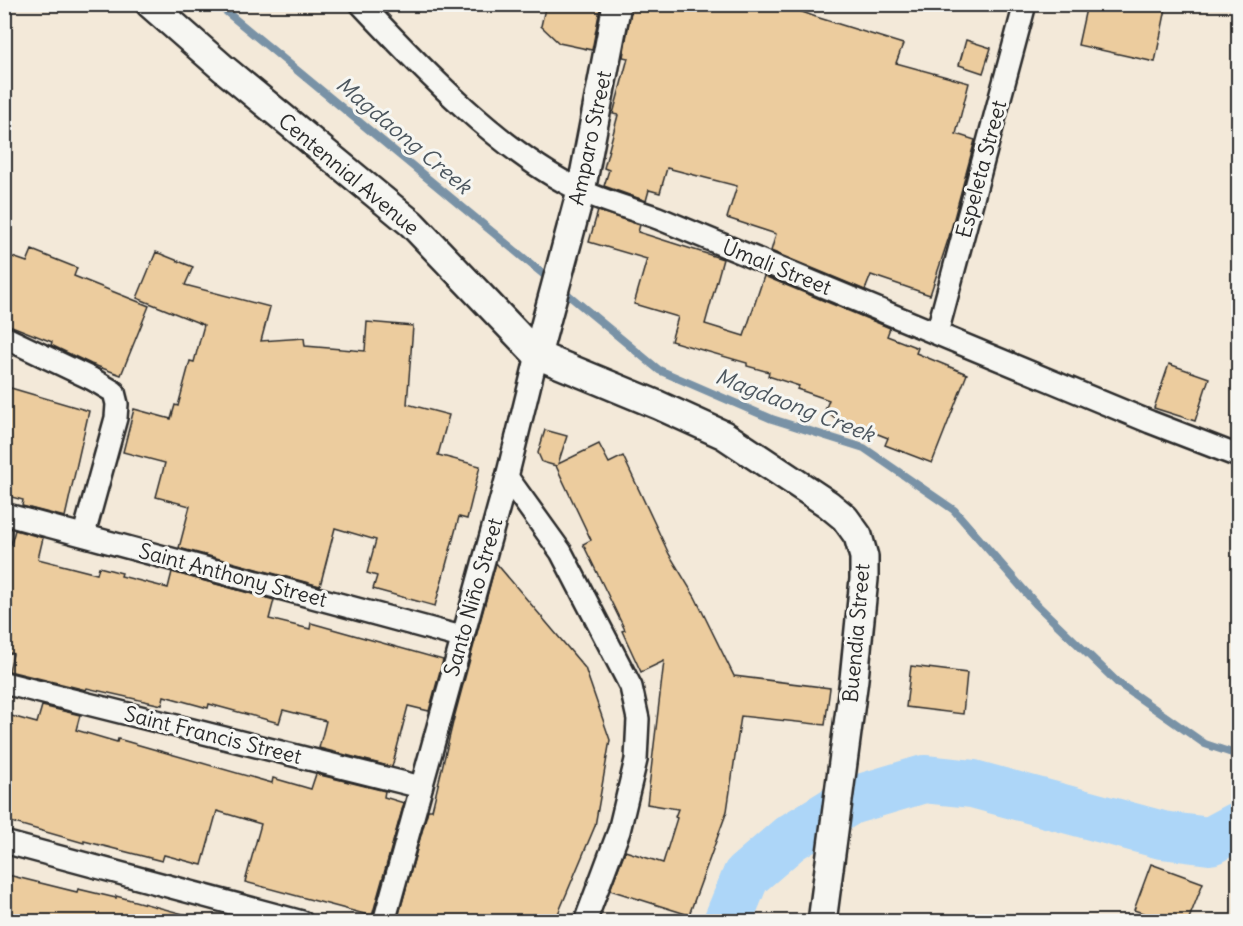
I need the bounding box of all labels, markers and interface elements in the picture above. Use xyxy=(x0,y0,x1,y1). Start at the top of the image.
street label: Amparo Street xyxy=(563,68,617,208)
water label: Magdaong Creek xyxy=(331,70,479,201)
street label: Espeleta Street xyxy=(950,97,1012,241)
street label: Centennial Avenue xyxy=(273,107,425,241)
street label: Umali Street xyxy=(719,233,835,301)
water label: Magdaong Creek xyxy=(712,362,880,449)
street label: Santo Niño Street xyxy=(437,515,509,679)
street label: Saint Anthony Street xyxy=(136,537,330,613)
street label: Buendia Street xyxy=(836,562,876,704)
street label: Saint Francis Street xyxy=(121,700,305,770)

